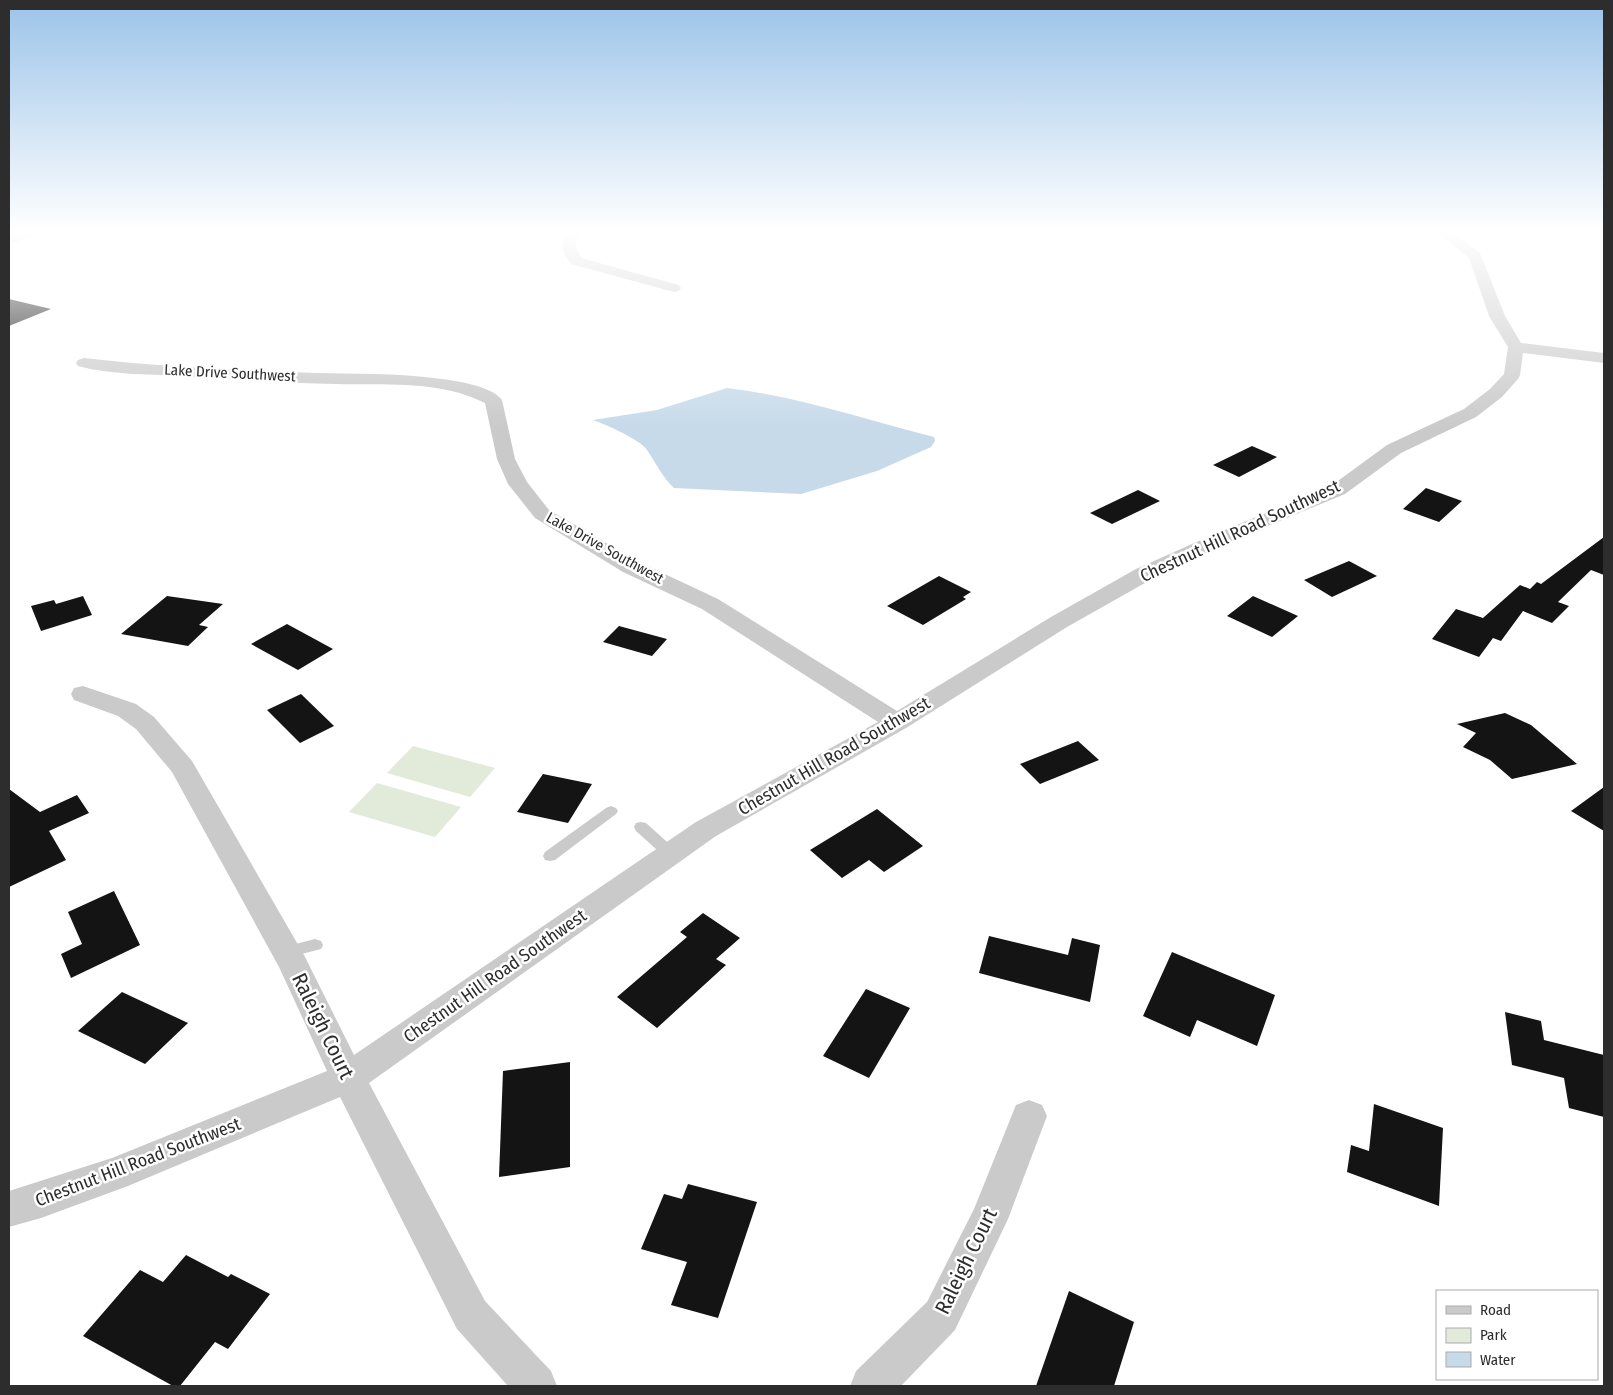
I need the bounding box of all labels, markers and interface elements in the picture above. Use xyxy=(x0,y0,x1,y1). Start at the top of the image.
street label: Lake Drive Southwest xyxy=(164,361,296,385)
street label: Chestnut Hill Road Southwest xyxy=(1137,475,1344,587)
street label: Lake Drive Southwest xyxy=(543,508,667,588)
street label: Chestnut Hill Road Southwest xyxy=(734,692,934,820)
street label: Chestnut Hill Road Southwest xyxy=(399,904,591,1048)
street label: Raleigh Court xyxy=(286,969,360,1083)
street label: Chestnut Hill Road Southwest xyxy=(32,1113,244,1211)
street label: Raleigh Court xyxy=(929,1204,1003,1318)
legend xyxy=(1436,1290,1598,1380)
text: Road xyxy=(1480,1301,1511,1319)
text: Park xyxy=(1480,1326,1507,1344)
text: Water xyxy=(1480,1351,1516,1369)

